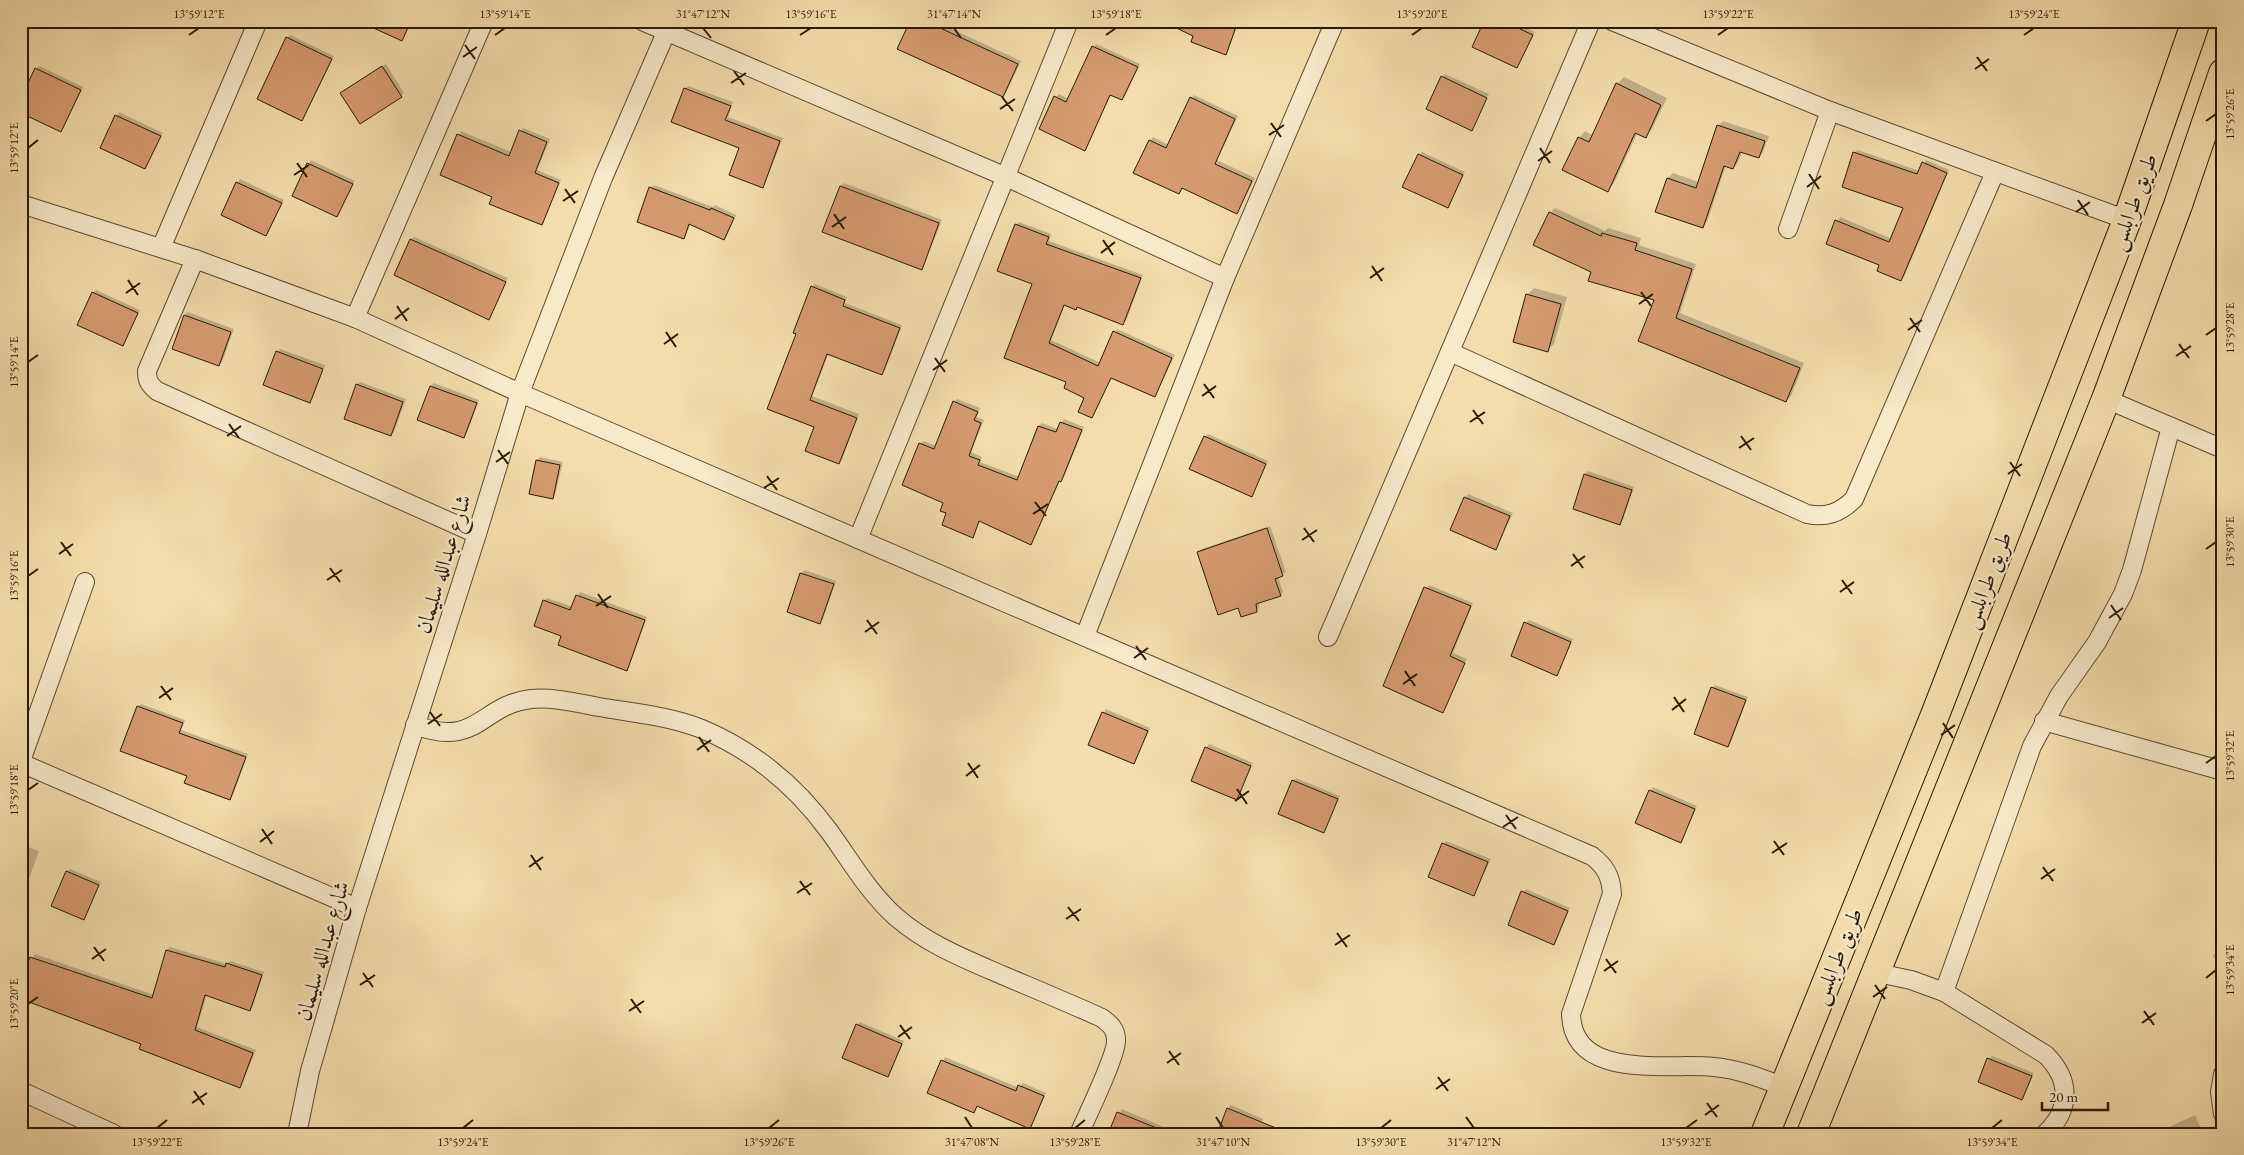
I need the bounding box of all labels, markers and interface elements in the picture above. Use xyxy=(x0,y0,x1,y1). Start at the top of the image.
text: 13°59'12"E xyxy=(173,6,225,22)
text: 13°59'14"E xyxy=(479,6,531,22)
text: 31°47'12"N xyxy=(676,6,730,22)
text: 13°59'16"E xyxy=(785,6,837,22)
text: 31°47'14"N xyxy=(927,6,981,22)
text: 13°59'18"E xyxy=(1090,6,1142,22)
text: 13°59'20"E xyxy=(1396,6,1448,22)
text: 13°59'22"E xyxy=(1702,6,1754,22)
text: 13°59'24"E xyxy=(2008,6,2060,22)
text: 13°59'26"E xyxy=(2222,88,2238,140)
text: 13°59'12"E xyxy=(6,122,22,174)
street label: طريق طرابلس xyxy=(2102,149,2165,255)
text: 13°59'28"E xyxy=(2222,302,2238,354)
text: 13°59'14"E xyxy=(6,336,22,388)
street label: شارع عبدالله سليمان xyxy=(408,491,482,638)
text: 13°59'30"E xyxy=(2222,516,2238,568)
street label: طريق طرابلس xyxy=(1955,527,2020,633)
text: 13°59'16"E xyxy=(6,550,22,602)
text: 13°59'32"E xyxy=(2222,730,2238,782)
text: 13°59'18"E xyxy=(6,764,22,816)
street label: شارع عبدالله سليمان xyxy=(288,878,360,1025)
street label: طريق طرابلس xyxy=(1805,903,1870,1009)
text: 13°59'34"E xyxy=(2222,944,2238,996)
text: 13°59'20"E xyxy=(6,978,22,1030)
scale bar xyxy=(2042,1080,2108,1112)
text: 20 m xyxy=(2049,1087,2078,1106)
text: 13°59'22"E xyxy=(131,1134,183,1150)
text: 13°59'24"E xyxy=(437,1134,489,1150)
text: 13°59'26"E xyxy=(743,1134,795,1150)
text: 31°47'08"N xyxy=(945,1134,999,1150)
text: 13°59'28"E xyxy=(1049,1134,1101,1150)
text: 31°47'10"N xyxy=(1196,1134,1250,1150)
text: 13°59'30"E xyxy=(1355,1134,1407,1150)
text: 31°47'12"N xyxy=(1447,1134,1501,1150)
text: 13°59'32"E xyxy=(1660,1134,1712,1150)
text: 13°59'34"E xyxy=(1966,1134,2018,1150)

